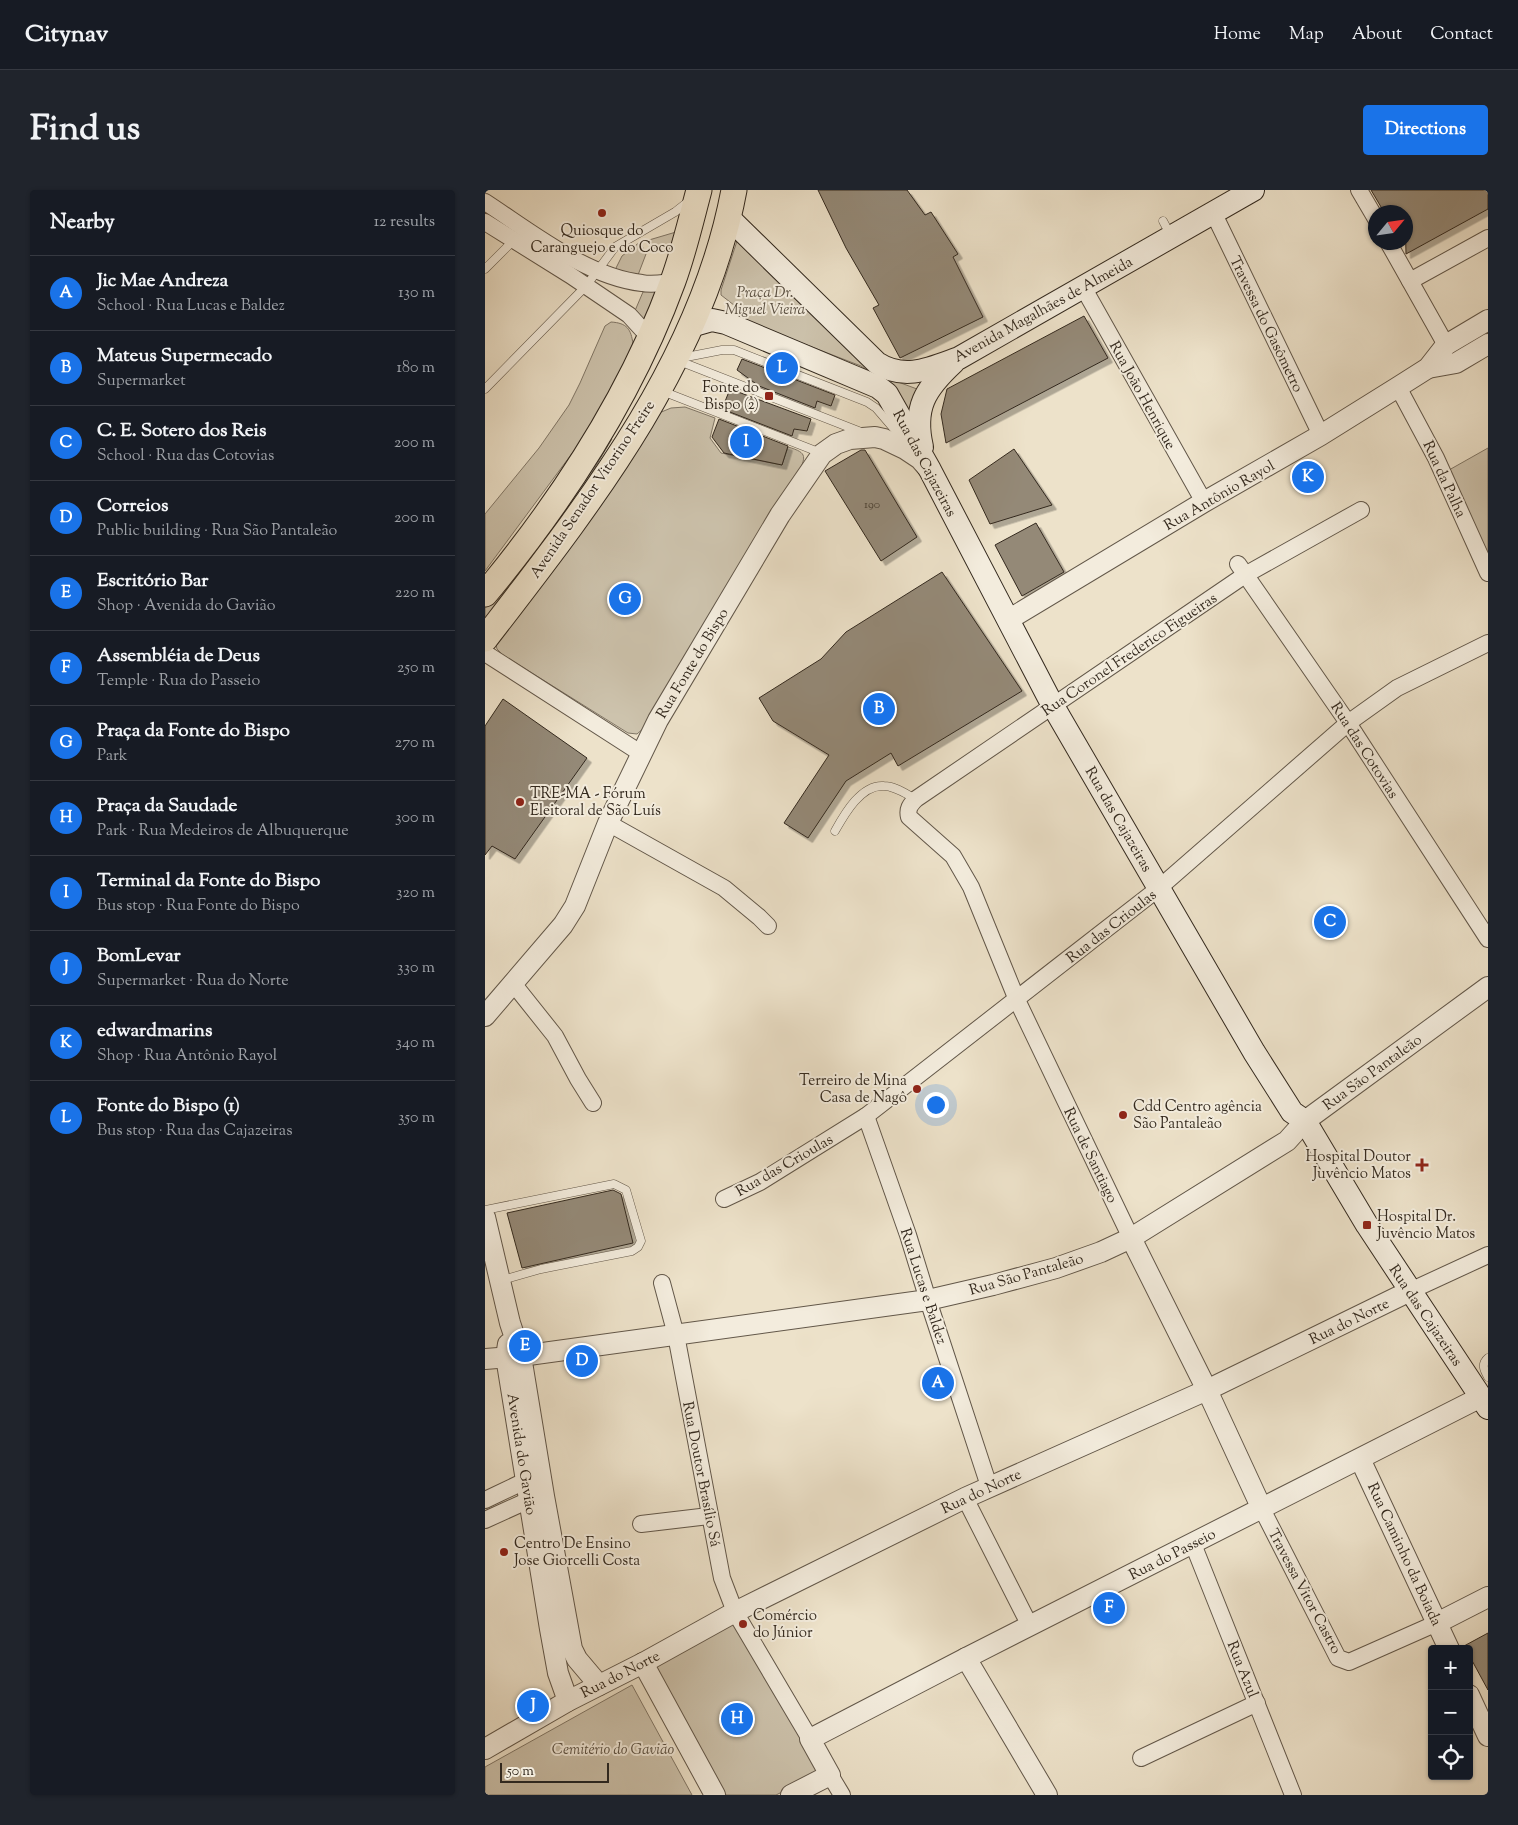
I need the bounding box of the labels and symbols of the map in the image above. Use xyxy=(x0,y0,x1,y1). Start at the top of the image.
north arrow xyxy=(1368,205,1413,250)
marker: Quiosque do Caranguejo e do Coco xyxy=(596,207,608,219)
place label: Quiosque do Caranguejo e do Coco xyxy=(530,221,674,259)
street label: Avenida Magalhães de Almeida xyxy=(950,252,1137,368)
street label: Travessa do Gasômetro xyxy=(1224,253,1308,396)
park label: Praça Dr. Miguel Vieira xyxy=(725,283,806,321)
street label: Rua João Henrique xyxy=(1103,338,1180,454)
pin: L xyxy=(766,349,798,387)
place label: Fonte do Bispo (2) xyxy=(702,378,759,416)
marker: Fonte do Bispo (2) xyxy=(763,390,775,402)
street label: Avenida Senador Vitorino Freire xyxy=(526,397,661,583)
street label: Rua das Cajazeiras xyxy=(887,406,961,521)
pin: I xyxy=(730,423,762,461)
street label: Rua da Palha xyxy=(1417,438,1471,522)
street label: Rua Antônio Rayol xyxy=(1160,456,1279,537)
pin: K xyxy=(1292,458,1324,496)
house number: 190 xyxy=(864,496,880,514)
pin: G xyxy=(609,580,641,618)
street label: Rua Coronel Frederico Figueiras xyxy=(1038,588,1222,722)
street label: Rua Fonte do Bispo xyxy=(652,605,735,723)
pin: B xyxy=(863,690,895,728)
street label: Rua das Cotovias xyxy=(1325,698,1403,803)
street label: Rua das Cajazeiras xyxy=(1079,763,1156,876)
place label: TRE-MA - Fórum Eleitoral de São Luís xyxy=(530,784,661,822)
marker: TRE-MA - Fórum Eleitoral de São Luís xyxy=(514,796,526,808)
street label: Rua das Crioulas xyxy=(1062,885,1161,969)
pin: C xyxy=(1314,903,1346,941)
street label: Rua São Pantaleão xyxy=(1319,1030,1427,1116)
place label: Terreiro de Mina Casa de Nagô xyxy=(799,1071,907,1109)
marker: Terreiro de Mina Casa de Nagô xyxy=(911,1083,923,1095)
your location xyxy=(923,1092,949,1118)
place label: Cdd Centro agência São Pantaleão xyxy=(1133,1097,1262,1135)
street label: Rua de Santiago xyxy=(1057,1104,1122,1207)
marker: Cdd Centro agência São Pantaleão xyxy=(1117,1109,1129,1121)
street label: Rua das Crioulas xyxy=(732,1130,837,1203)
place label: Hospital Doutor Juvêncio Matos xyxy=(1305,1147,1411,1185)
marker: Hospital Doutor Juvêncio Matos xyxy=(1415,1158,1429,1172)
place label: Hospital Dr. Juvêncio Matos xyxy=(1376,1207,1475,1245)
marker: Hospital Dr. Juvêncio Matos xyxy=(1361,1219,1373,1231)
street label: Rua Lucas e Baldez xyxy=(894,1226,951,1348)
street label: Rua São Pantaleão xyxy=(967,1249,1086,1302)
street label: Rua das Cajazeiras xyxy=(1383,1261,1467,1371)
street label: Rua do Norte xyxy=(1306,1294,1393,1351)
pin: E xyxy=(509,1327,541,1365)
pin: D xyxy=(566,1342,598,1380)
pin: A xyxy=(922,1364,954,1402)
street label: Avenida do Gavião xyxy=(501,1392,541,1517)
street label: Rua Doutor Brasílio Sá xyxy=(676,1400,725,1549)
street label: Rua do Norte xyxy=(938,1465,1025,1520)
street label: Rua Caminho da Boiada xyxy=(1361,1479,1446,1630)
street label: Rua do Passeio xyxy=(1126,1524,1220,1586)
street label: Travessa Vitor Castro xyxy=(1262,1525,1346,1658)
place label: Centro De Ensino Jose Giorcelli Costa xyxy=(513,1534,640,1572)
marker: Centro De Ensino Jose Giorcelli Costa xyxy=(498,1546,510,1558)
pin: F xyxy=(1093,1589,1125,1627)
place label: Comércio do Júnior xyxy=(753,1606,817,1644)
marker: Comércio do Júnior xyxy=(737,1618,749,1630)
street label: Rua Azul xyxy=(1221,1638,1263,1701)
street label: Rua do Norte xyxy=(577,1646,664,1704)
pin: J xyxy=(517,1687,549,1725)
pin: H xyxy=(721,1700,753,1738)
park label: Cemitério do Gavião xyxy=(552,1740,675,1761)
scale bar xyxy=(500,1760,609,1783)

